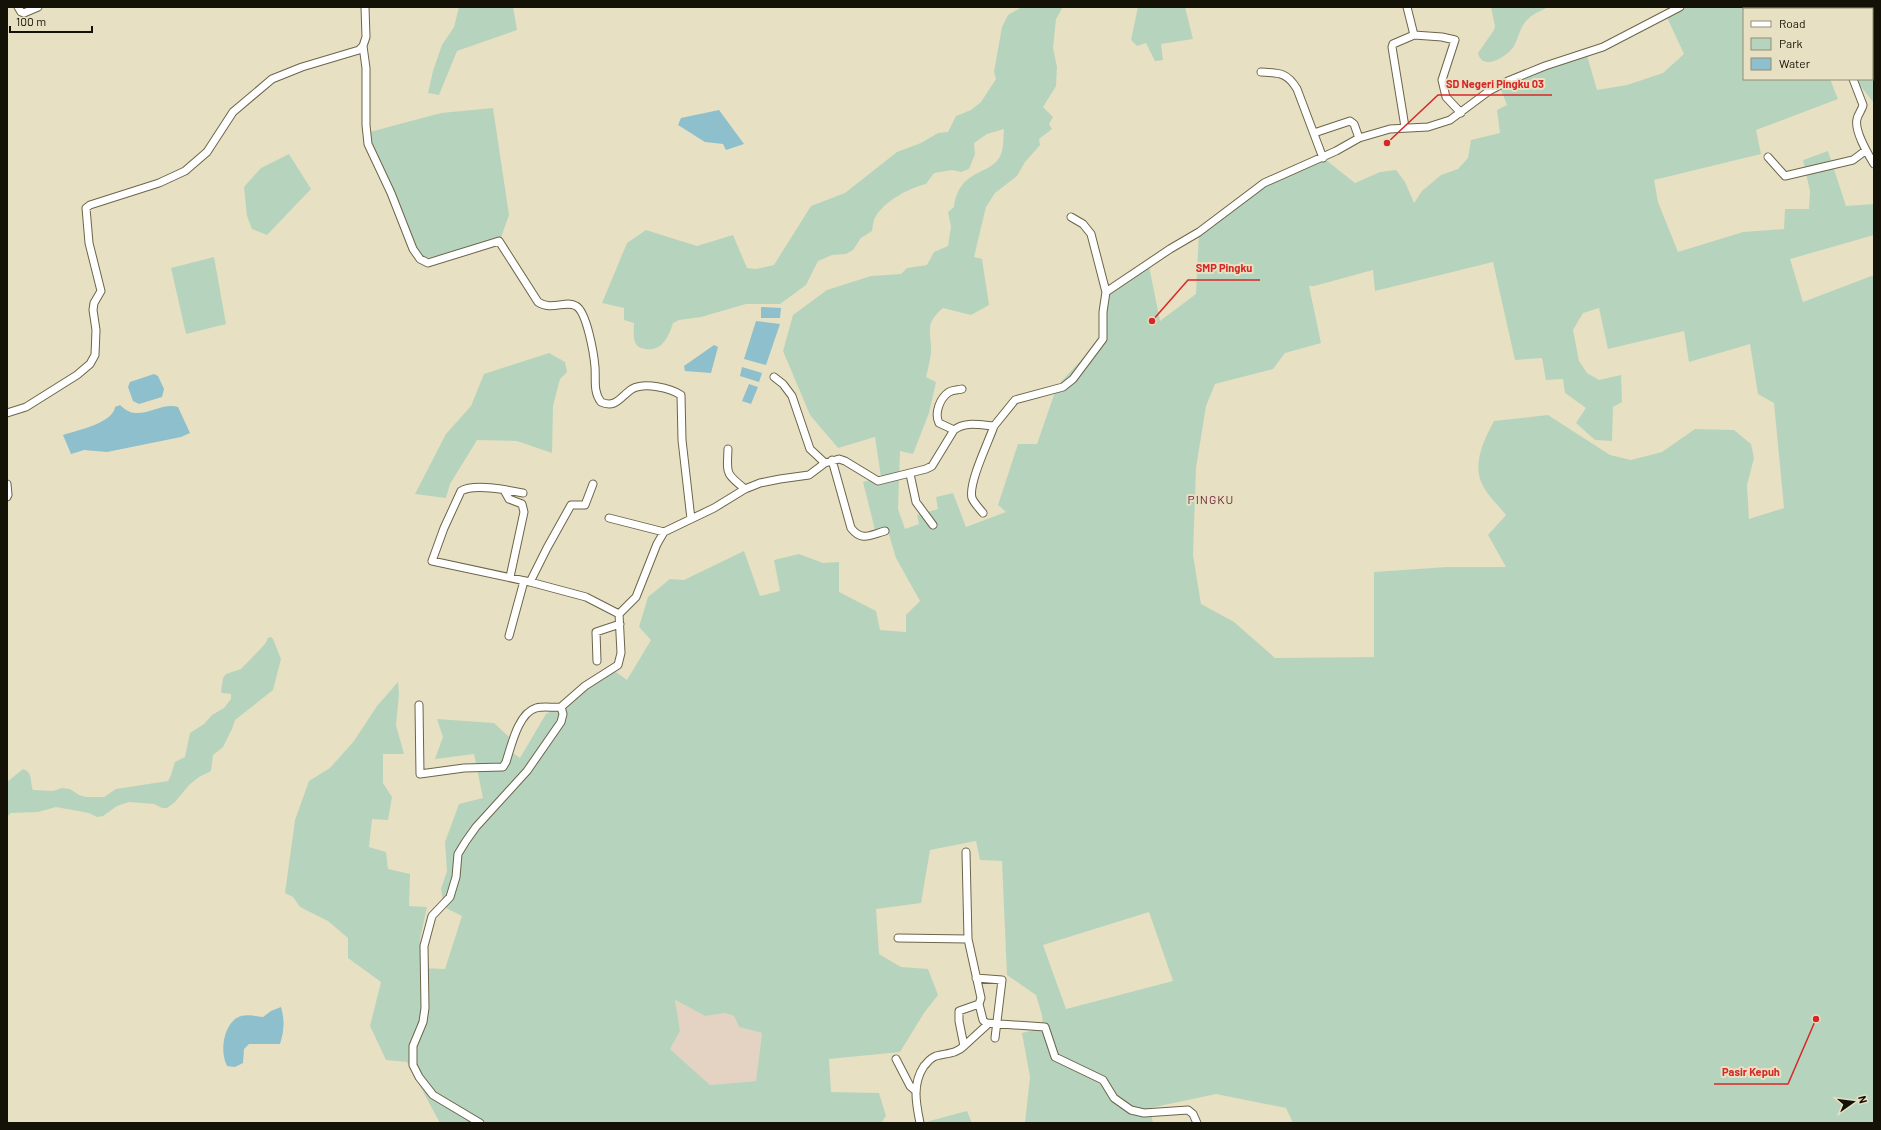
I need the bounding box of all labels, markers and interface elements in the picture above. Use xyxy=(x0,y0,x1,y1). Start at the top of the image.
scale bar xyxy=(10,8,92,34)
legend xyxy=(1743,8,1873,80)
text: 100 m xyxy=(16,14,46,28)
text: Road xyxy=(1779,16,1806,30)
text: Park xyxy=(1779,36,1803,50)
text: Water xyxy=(1779,56,1811,70)
callout: SD Negeri Pingku 03 xyxy=(1438,72,1552,95)
text: SD Negeri Pingku 03 xyxy=(1446,77,1544,90)
callout: SMP Pingku xyxy=(1188,257,1260,280)
text: SMP Pingku xyxy=(1196,261,1252,274)
district label: PINGKU xyxy=(1188,492,1234,506)
callout: Pasir Kepuh xyxy=(1714,1061,1788,1084)
text: Pasir Kepuh xyxy=(1722,1065,1780,1078)
north arrow xyxy=(1833,1082,1873,1122)
text: N xyxy=(1856,1094,1870,1105)

